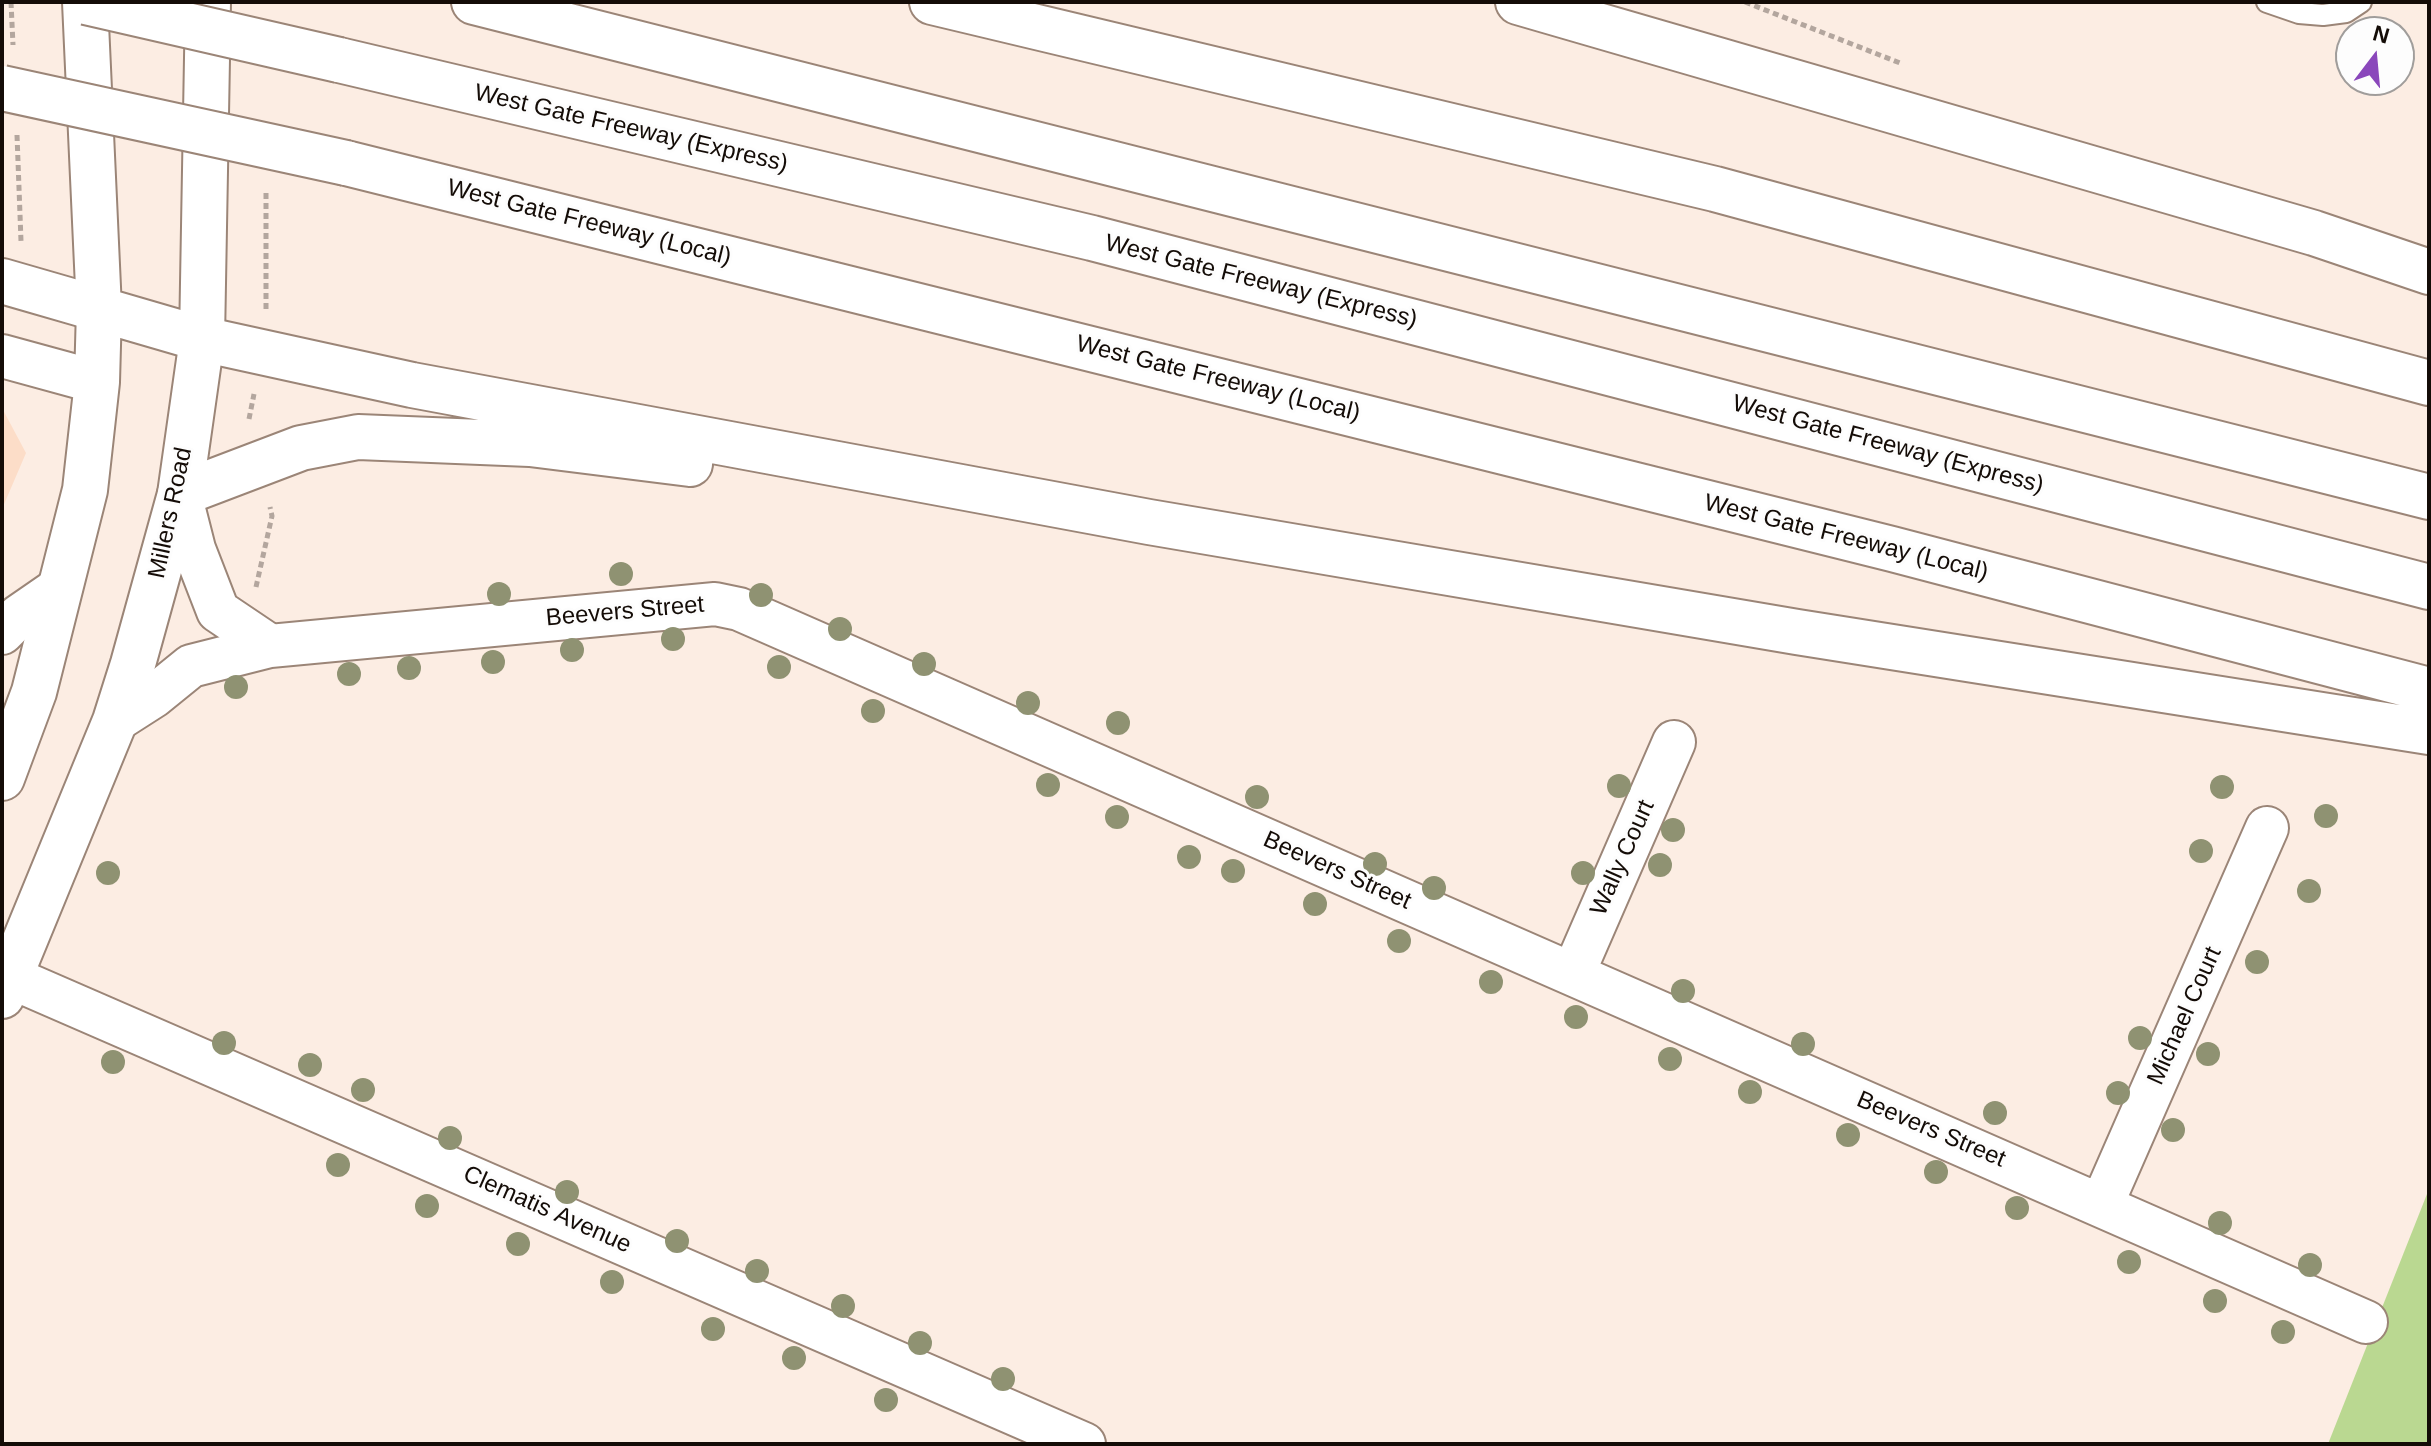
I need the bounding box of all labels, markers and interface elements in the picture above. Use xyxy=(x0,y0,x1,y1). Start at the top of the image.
north arrow xyxy=(2335,16,2415,96)
text: N xyxy=(2370,20,2392,49)
street label: West Gate Freeway (Express) xyxy=(471,79,791,179)
street label: West Gate Freeway (Local) xyxy=(444,174,734,272)
street label: West Gate Freeway (Express) xyxy=(1102,229,1420,335)
street label: West Gate Freeway (Local) xyxy=(1073,330,1363,428)
street label: West Gate Freeway (Express) xyxy=(1729,390,2047,500)
street label: Millers Road xyxy=(143,445,199,581)
street label: West Gate Freeway (Local) xyxy=(1701,489,1991,587)
street label: Beevers Street xyxy=(545,591,705,633)
street label: Wally Court xyxy=(1585,796,1661,920)
street label: Beevers Street xyxy=(1259,826,1415,916)
street label: Michael Court xyxy=(2142,943,2228,1089)
street label: Beevers Street xyxy=(1852,1086,2010,1174)
street label: Clematis Avenue xyxy=(458,1160,636,1260)

